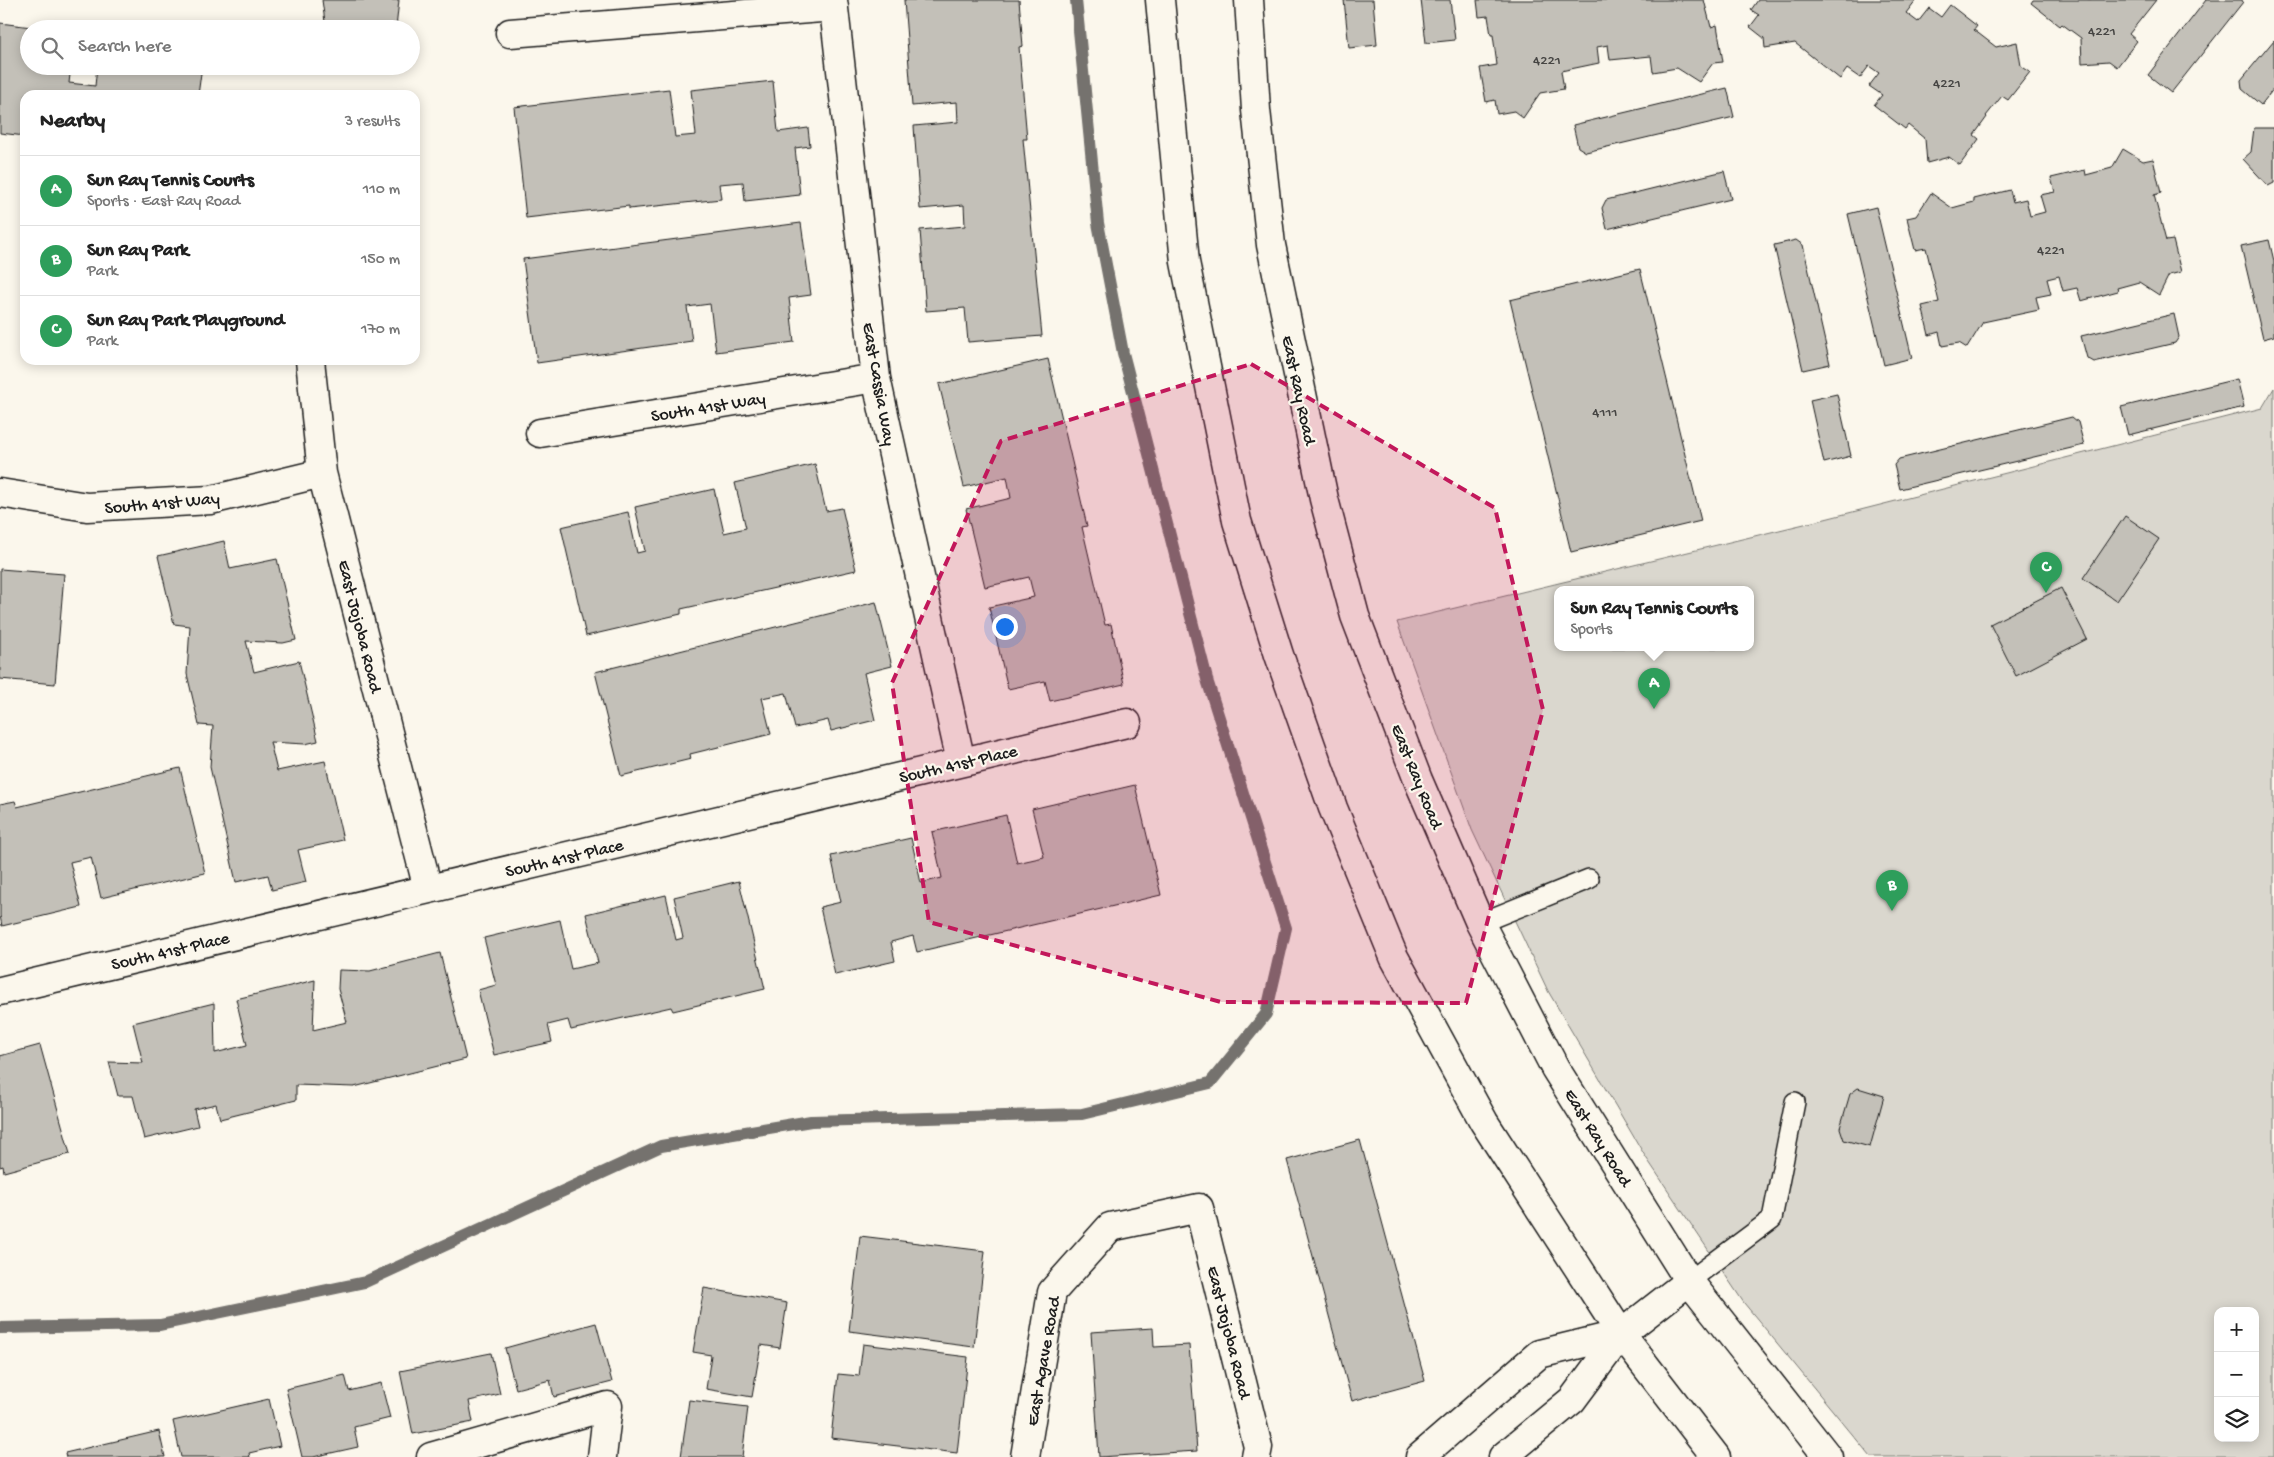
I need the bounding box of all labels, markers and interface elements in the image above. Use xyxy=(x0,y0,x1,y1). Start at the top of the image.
search box xyxy=(20,20,420,75)
house number: 4221 xyxy=(2088,23,2116,41)
icon: search xyxy=(38,34,66,62)
text: Search here xyxy=(78,36,172,59)
house number: 4221 xyxy=(1533,52,1561,70)
house number: 4221 xyxy=(1933,75,1961,93)
text: Nearby xyxy=(40,110,105,135)
text: 3 results xyxy=(345,113,400,132)
text: Sun Ray Tennis Courts xyxy=(87,170,254,193)
text: A xyxy=(51,181,61,200)
text: 110 m xyxy=(363,181,400,200)
text: Sports · East Ray Road xyxy=(87,193,240,212)
text: Sun Ray Park xyxy=(87,240,189,263)
house number: 4221 xyxy=(2037,242,2065,260)
text: B xyxy=(52,251,60,270)
text: 150 m xyxy=(361,251,400,270)
text: Park xyxy=(87,263,118,282)
text: Sun Ray Park Playground xyxy=(87,310,284,333)
text: C xyxy=(52,321,60,340)
text: 170 m xyxy=(361,321,400,340)
street label: East Cassia Way xyxy=(856,321,899,448)
text: Park xyxy=(87,333,118,352)
street label: East Ray Road xyxy=(1276,334,1320,449)
street label: South 41st Way xyxy=(650,389,767,428)
house number: 4111 xyxy=(1592,404,1618,422)
street label: South 41st Way xyxy=(104,489,221,520)
pin: C xyxy=(2030,552,2062,593)
street label: East Jojoba Road xyxy=(332,558,386,697)
popup xyxy=(1554,586,1754,651)
text: Sun Ray Tennis Courts xyxy=(1571,598,1737,621)
your location xyxy=(992,614,1018,640)
text: Sports xyxy=(1571,621,1612,640)
pin: A xyxy=(1638,668,1670,709)
street label: East Ray Road xyxy=(1385,721,1447,834)
street label: South 41st Place xyxy=(897,741,1020,789)
street label: South 41st Place xyxy=(503,835,626,883)
pin: B xyxy=(1876,870,1908,911)
street label: South 41st Place xyxy=(109,928,232,976)
street label: East Ray Road xyxy=(1558,1086,1636,1192)
street label: East Jojoba Road xyxy=(1201,1264,1255,1403)
street label: East Agave Road xyxy=(1023,1294,1066,1428)
map controls xyxy=(2214,1307,2259,1442)
button: + xyxy=(2214,1307,2259,1352)
button: − xyxy=(2214,1352,2259,1397)
button: layers xyxy=(2214,1397,2259,1442)

